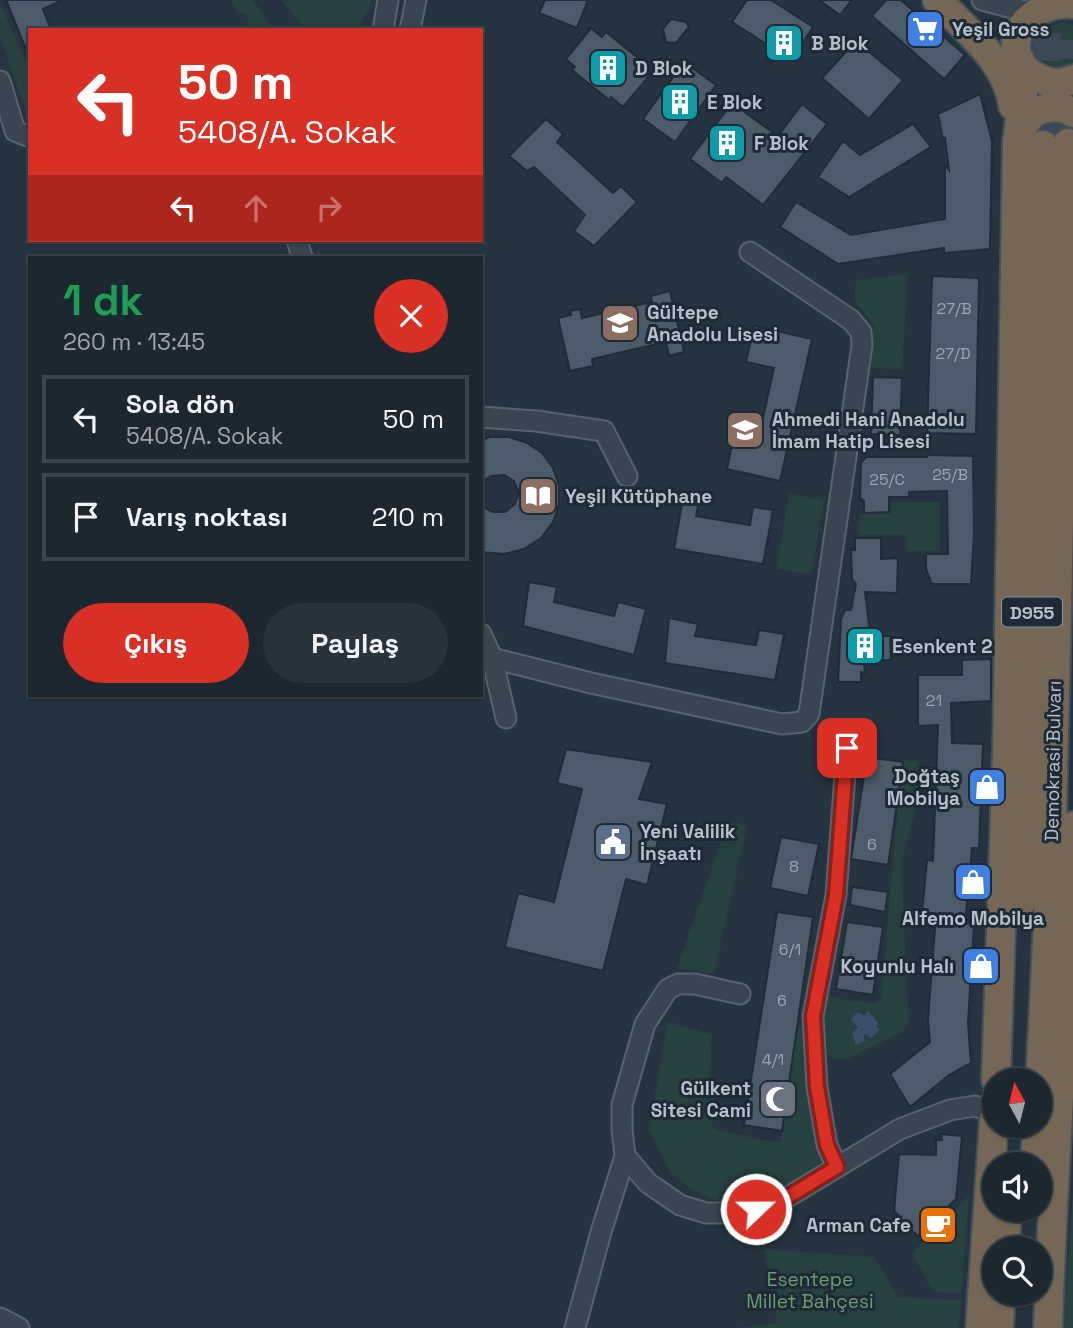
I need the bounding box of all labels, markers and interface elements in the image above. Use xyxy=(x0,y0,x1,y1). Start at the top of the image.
supermarket icon: Yeşil Gross xyxy=(904,8,946,50)
place label: Yeşil Gross xyxy=(952,17,1049,42)
building icon: B Blok xyxy=(763,22,805,64)
place label: B Blok xyxy=(811,31,869,56)
building icon: D Blok xyxy=(587,47,629,89)
text: 50 m xyxy=(178,51,293,113)
icon: left xyxy=(63,56,154,147)
place label: D Blok xyxy=(635,56,693,81)
building icon: E Blok xyxy=(659,81,701,123)
place label: E Blok xyxy=(707,90,763,115)
text: 5408/A. Sokak xyxy=(178,112,396,152)
building icon: F Blok xyxy=(706,122,748,164)
place label: F Blok xyxy=(754,131,809,156)
icon: left xyxy=(164,189,202,227)
icon: ahead xyxy=(237,189,275,227)
icon: right xyxy=(310,189,348,227)
text: 1 dk xyxy=(63,274,143,327)
button: close xyxy=(374,279,448,353)
house number: 27/B xyxy=(936,298,972,319)
place label: Gültepe Anadolu Lisesi xyxy=(647,300,778,347)
school or university icon: Gültepe Anadolu Lisesi xyxy=(599,302,641,344)
text: 260 m · 13:45 xyxy=(63,327,205,357)
house number: 27/D xyxy=(935,343,971,364)
text: Sola dön xyxy=(126,387,235,421)
icon: left xyxy=(67,400,105,438)
text: 50 m xyxy=(383,402,444,436)
place label: Ahmedi Hani Anadolu İmam Hatip Lisesi xyxy=(772,407,965,454)
school or university icon: Ahmedi Hani Anadolu İmam Hatip Lisesi xyxy=(724,409,766,451)
text: 5408/A. Sokak xyxy=(126,421,283,451)
house number: 25/B xyxy=(932,464,968,485)
house number: 25/C xyxy=(869,469,905,490)
library icon: Yeşil Kütüphane xyxy=(517,475,559,517)
place label: Yeşil Kütüphane xyxy=(565,484,712,509)
icon: arrive xyxy=(67,498,105,536)
text: Varış noktası xyxy=(126,500,288,534)
text: 210 m xyxy=(372,500,444,534)
road number: D955 xyxy=(1002,598,1062,626)
button: Çıkış xyxy=(63,603,249,683)
button: Paylaş xyxy=(263,603,448,683)
building icon: Esenkent 2 xyxy=(844,625,886,667)
place label: Esenkent 2 xyxy=(892,634,992,659)
street label: Demokrasi Bulvarı xyxy=(1039,680,1067,842)
house number: 21 xyxy=(926,690,942,711)
pin xyxy=(817,718,877,778)
icon: arrive xyxy=(828,729,866,767)
place label: Doğtaş Mobilya xyxy=(887,764,960,811)
shop icon: Doğtaş Mobilya xyxy=(966,766,1008,808)
place label: Yeni Valilik İnşaatı xyxy=(640,819,736,866)
public building icon: Yeni Valilik İnşaatı xyxy=(592,821,634,863)
house number: 6 xyxy=(867,834,877,855)
house number: 8 xyxy=(789,856,799,877)
shop icon: Alfemo Mobilya xyxy=(952,861,994,903)
place label: Alfemo Mobilya xyxy=(902,906,1044,931)
house number: 6/1 xyxy=(779,939,801,960)
shop icon: Koyunlu Halı xyxy=(960,945,1002,987)
place label: Koyunlu Halı xyxy=(840,954,954,979)
house number: 6 xyxy=(777,990,787,1011)
house number: 4/1 xyxy=(762,1049,784,1070)
north arrow xyxy=(982,1068,1052,1138)
map controls xyxy=(982,1068,1052,1306)
place label: Gülkent Sitesi Cami xyxy=(651,1076,751,1123)
mosque icon: Gülkent Sitesi Cami xyxy=(757,1078,799,1120)
button: sound xyxy=(982,1152,1052,1222)
position arrow xyxy=(719,1172,793,1246)
cafe icon: Arman Cafe xyxy=(917,1204,959,1246)
place label: Arman Cafe xyxy=(806,1213,911,1238)
button: search xyxy=(982,1236,1052,1306)
park label: Esentepe Millet Bahçesi xyxy=(746,1267,874,1314)

